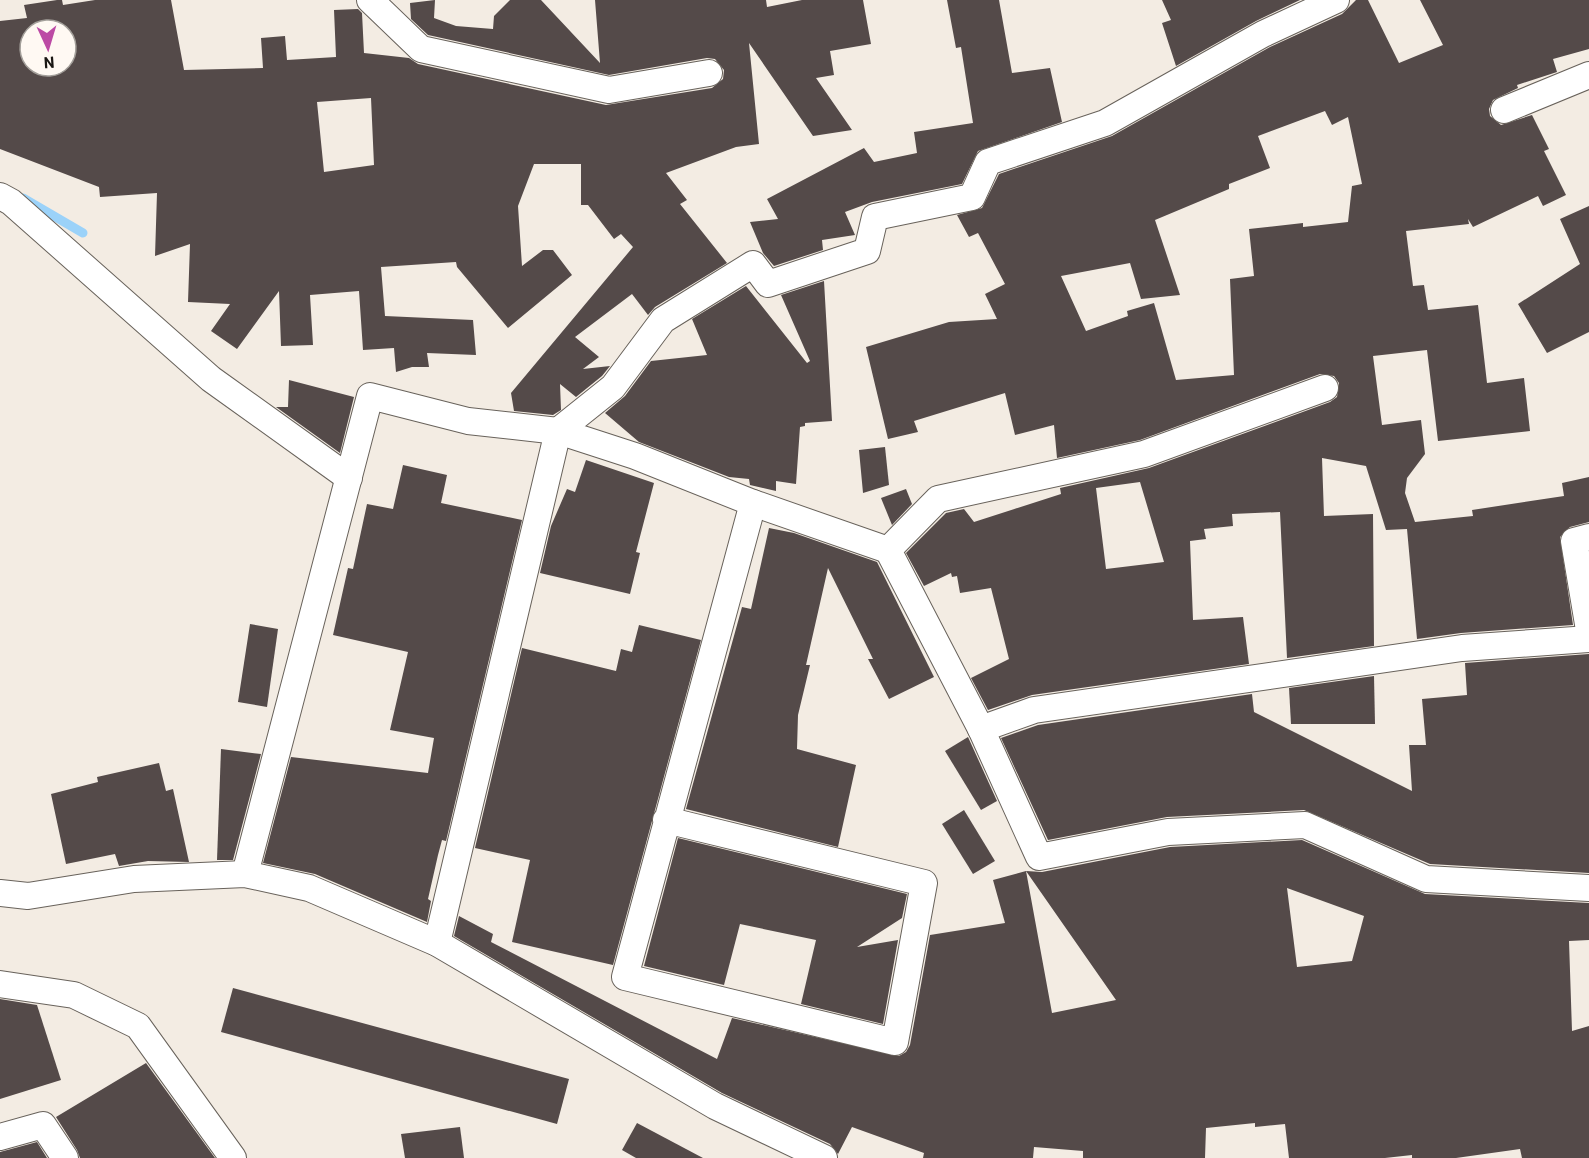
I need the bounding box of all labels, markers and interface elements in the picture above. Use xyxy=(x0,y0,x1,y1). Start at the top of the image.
north arrow xyxy=(18,18,78,78)
text: N xyxy=(43,54,55,73)

